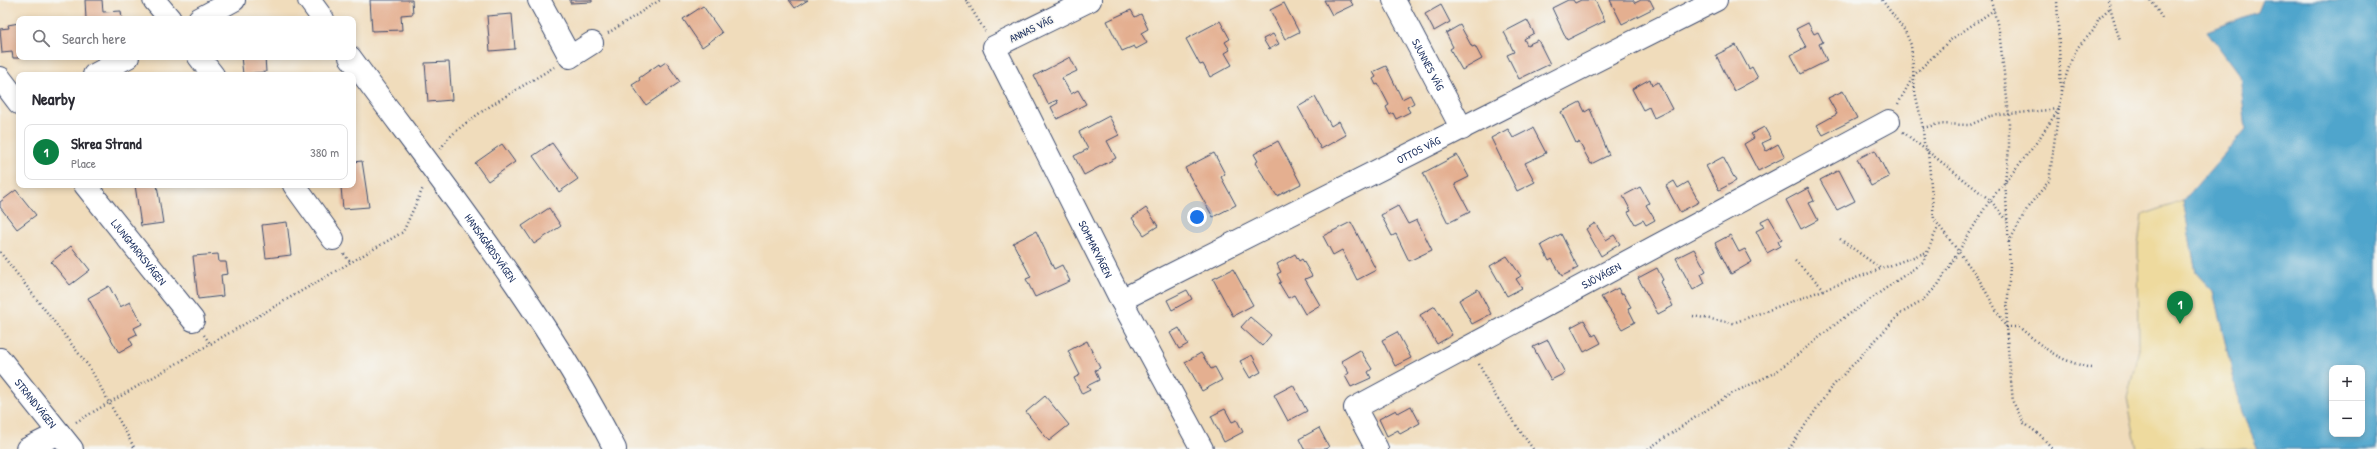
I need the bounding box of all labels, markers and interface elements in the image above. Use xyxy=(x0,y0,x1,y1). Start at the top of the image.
street label: ANNAS VÄG xyxy=(1007,12,1056,46)
search box xyxy=(16,16,356,60)
icon: search xyxy=(30,27,52,49)
text: Search here xyxy=(62,28,126,49)
street label: SJUNNES VÄG xyxy=(1409,36,1448,93)
text: Nearby xyxy=(32,87,75,110)
text: Skrea Strand xyxy=(71,133,142,154)
street label: OTTOS VÄG xyxy=(1394,133,1443,167)
text: 1 xyxy=(44,143,48,161)
text: 380 m xyxy=(310,143,339,161)
text: Place xyxy=(71,154,96,172)
your location xyxy=(1187,207,1207,227)
street label: HANSAGÅRDSVÄGEN xyxy=(461,211,519,285)
street label: LJUNGMARKSVÄGEN xyxy=(108,216,169,288)
street label: SOMMARVÄGEN xyxy=(1075,218,1116,280)
street label: SJÖVÄGEN xyxy=(1579,259,1623,292)
pin: 1 xyxy=(2167,291,2193,324)
map controls xyxy=(2329,365,2365,437)
button: + xyxy=(2329,365,2365,401)
street label: STRANDVÄGEN xyxy=(12,376,60,431)
button: − xyxy=(2329,401,2365,437)

